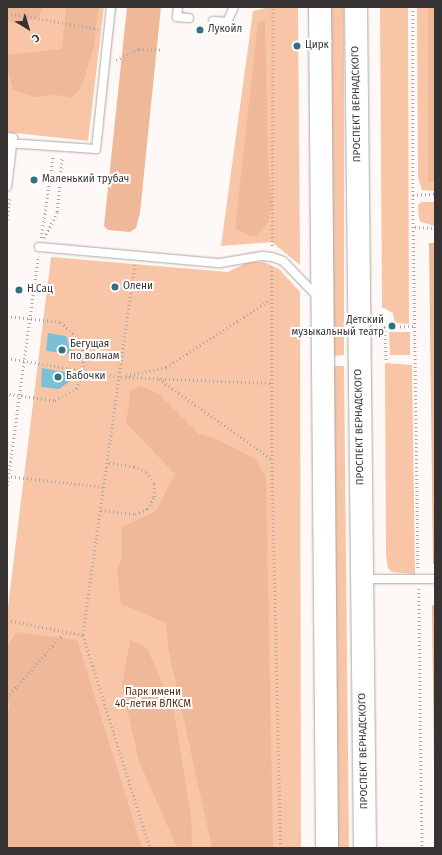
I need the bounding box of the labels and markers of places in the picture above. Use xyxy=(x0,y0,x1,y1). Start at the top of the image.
place label: Лукойл xyxy=(208,24,242,36)
marker: Лукойл xyxy=(195,25,205,35)
place label: Цирк xyxy=(305,40,329,52)
marker: Цирк xyxy=(292,41,302,51)
place label: Маленький трубач xyxy=(42,174,129,186)
marker: Маленький трубач xyxy=(29,175,39,185)
place label: Олени xyxy=(123,281,153,293)
marker: Олени xyxy=(110,282,120,292)
place label: Н.Сац xyxy=(27,284,53,296)
marker: Н.Сац xyxy=(14,285,24,295)
place label: Детский музыкальный театр xyxy=(292,314,384,338)
marker: Детский музыкальный театр xyxy=(387,321,397,331)
place label: Бегущая по волнам xyxy=(70,338,120,362)
marker: Бегущая по волнам xyxy=(57,345,67,355)
place label: Бабочки xyxy=(66,371,106,383)
marker: Бабочки xyxy=(53,372,63,382)

